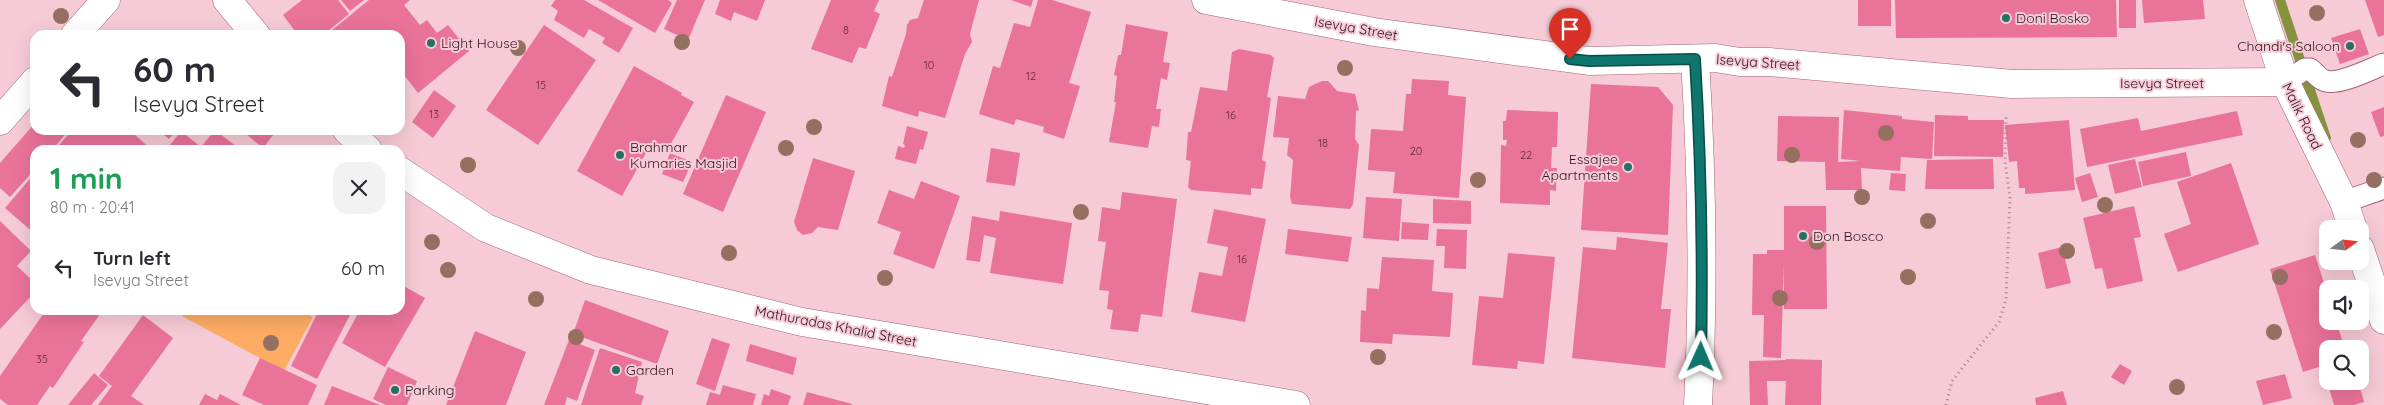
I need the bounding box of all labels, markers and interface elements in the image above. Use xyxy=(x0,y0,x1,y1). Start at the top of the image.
pin xyxy=(1549,8,1591,59)
place label: Doni Bosko xyxy=(2016,9,2089,27)
street label: Isevya Street xyxy=(1313,12,1399,44)
marker: Doni Bosko xyxy=(2000,12,2012,24)
icon: arrive xyxy=(1556,15,1584,43)
house number: 8 xyxy=(843,23,849,37)
place label: Light House xyxy=(441,34,518,52)
marker: Light House xyxy=(425,37,437,49)
place label: Chandi's Saloon xyxy=(2237,37,2340,55)
marker: Chandi's Saloon xyxy=(2344,40,2356,52)
text: 60 m xyxy=(133,47,216,91)
icon: left xyxy=(50,50,115,115)
street label: Isevya Street xyxy=(1716,50,1801,74)
house number: 10 xyxy=(924,58,934,72)
house number: 12 xyxy=(1026,69,1036,83)
street label: Isevya Street xyxy=(2120,74,2204,92)
house number: 15 xyxy=(536,78,546,92)
street label: Malik Road xyxy=(2278,80,2326,152)
text: Isevya Street xyxy=(133,90,265,118)
house number: 13 xyxy=(429,107,439,121)
house number: 16 xyxy=(1226,108,1236,122)
house number: 18 xyxy=(1318,136,1328,150)
place label: Brahmar Kumaries Masjid xyxy=(630,138,737,172)
house number: 20 xyxy=(1410,144,1422,158)
house number: 22 xyxy=(1520,148,1532,162)
marker: Brahmar Kumaries Masjid xyxy=(614,149,626,161)
place label: Essajee Apartments xyxy=(1541,150,1618,184)
text: 1 min xyxy=(50,159,123,197)
marker: Essajee Apartments xyxy=(1622,161,1634,173)
button: close xyxy=(333,162,385,214)
text: 80 m · 20:41 xyxy=(50,197,135,217)
north arrow xyxy=(2319,220,2369,270)
map controls xyxy=(2319,220,2369,390)
place label: Don Bosco xyxy=(1813,227,1883,245)
marker: Don Bosco xyxy=(1797,230,1809,242)
text: Turn left xyxy=(93,246,171,270)
house number: 16 xyxy=(1237,252,1247,266)
icon: left xyxy=(50,254,78,282)
text: 60 m xyxy=(341,256,385,280)
text: Isevya Street xyxy=(93,270,189,290)
button: sound xyxy=(2319,280,2369,330)
street label: Mathuradas Khalid Street xyxy=(754,301,919,351)
position arrow xyxy=(1674,330,1726,382)
button: search xyxy=(2319,340,2369,390)
house number: 35 xyxy=(36,352,48,366)
place label: Garden xyxy=(626,361,674,379)
marker: Garden xyxy=(610,364,622,376)
place label: Parking xyxy=(405,381,454,399)
marker: Parking xyxy=(389,384,401,396)

